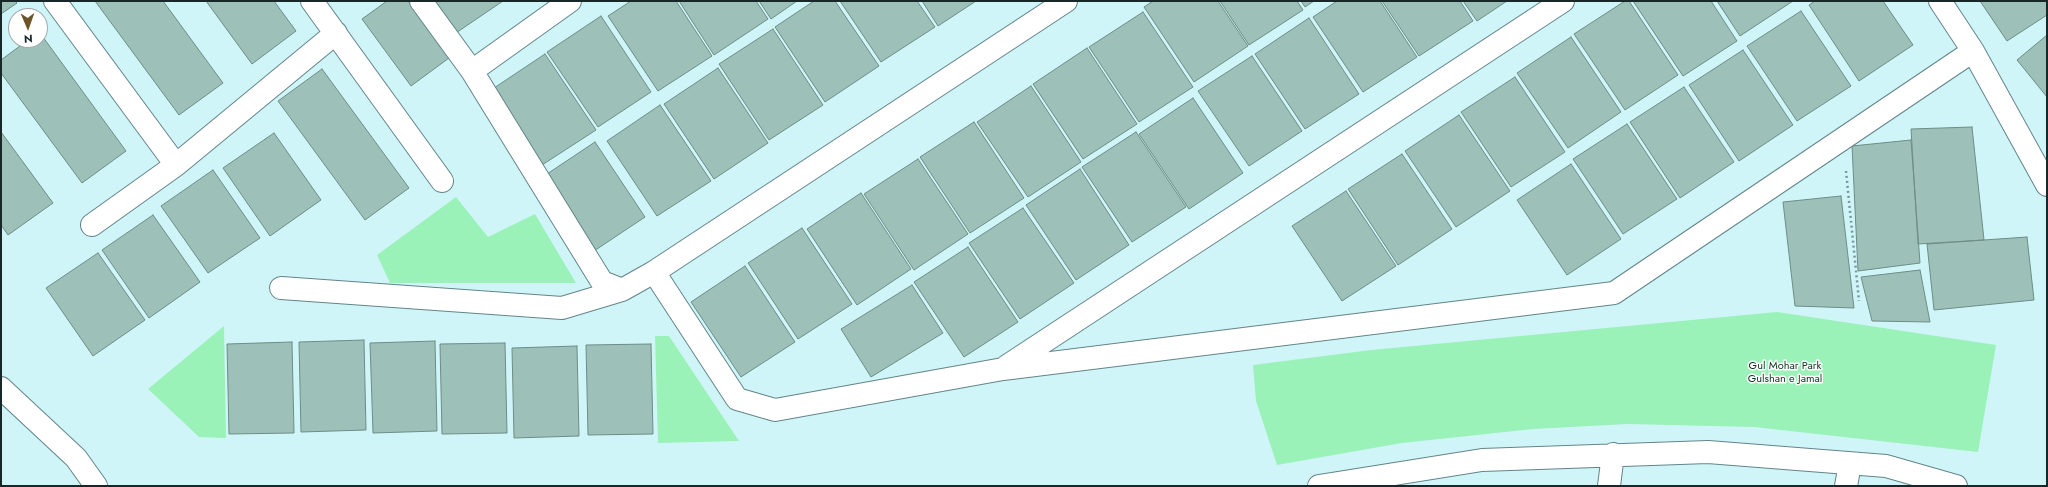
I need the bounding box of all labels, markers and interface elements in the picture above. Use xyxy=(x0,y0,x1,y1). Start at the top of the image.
north arrow xyxy=(8,8,48,48)
text: N xyxy=(24,31,33,47)
park label: Gul Mohar Park Gulshan e Jamal xyxy=(1748,359,1822,385)

